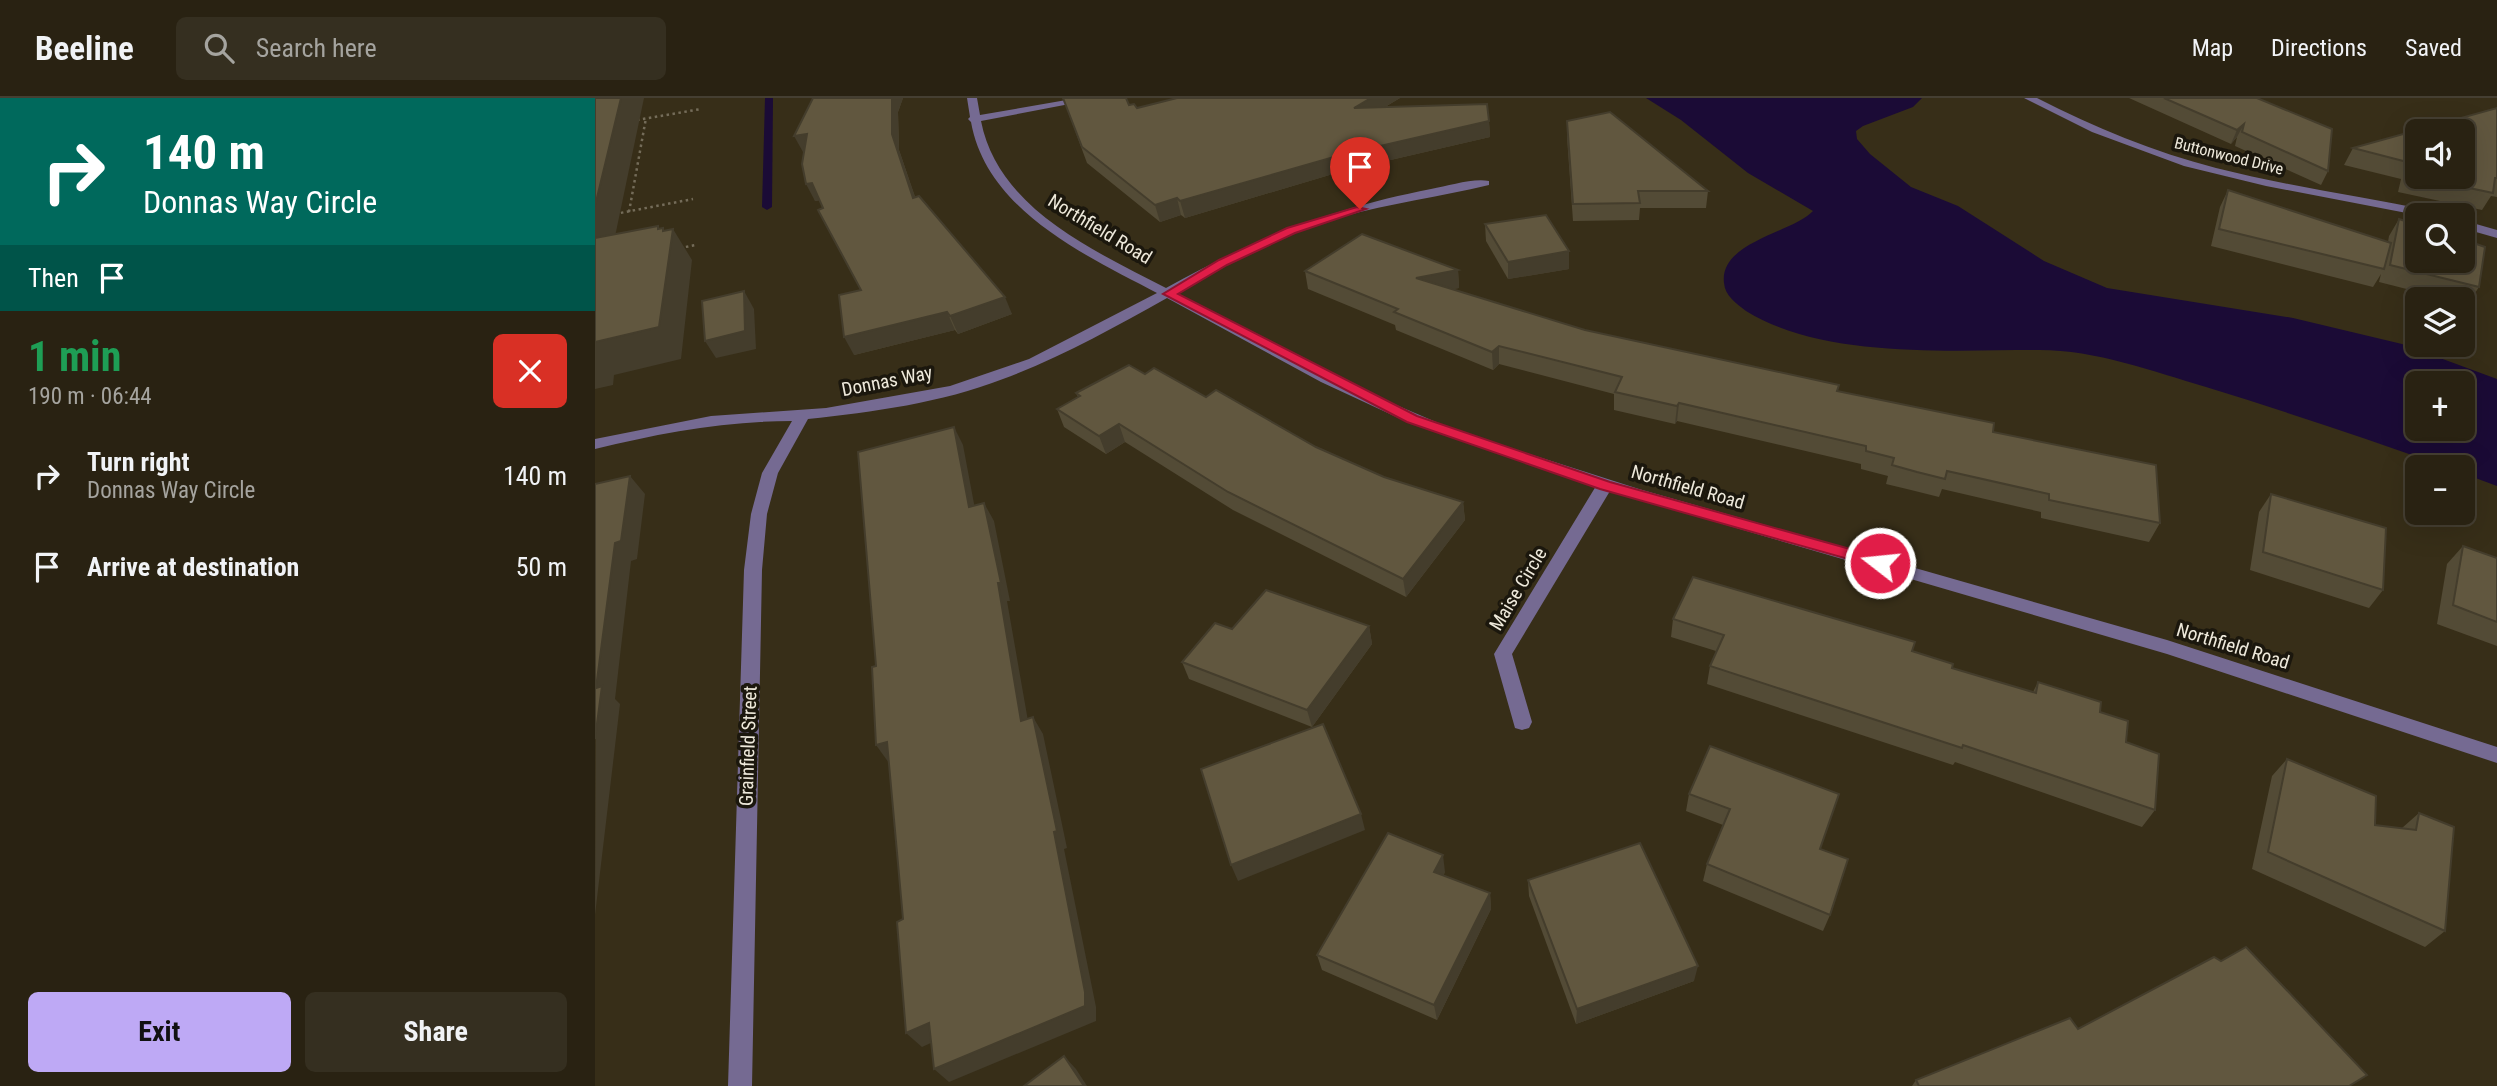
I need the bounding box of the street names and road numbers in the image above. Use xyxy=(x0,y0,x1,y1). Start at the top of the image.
street label: Buttonwood Drive xyxy=(2173,133,2285,179)
street label: Northfield Road xyxy=(1044,189,1156,269)
street label: Donnas Way xyxy=(840,361,934,401)
street label: Northfield Road xyxy=(1629,460,1747,514)
street label: Maise Circle xyxy=(1484,543,1552,635)
street label: Northfield Road xyxy=(2174,618,2292,674)
street label: Grainfield Street xyxy=(734,686,762,806)

